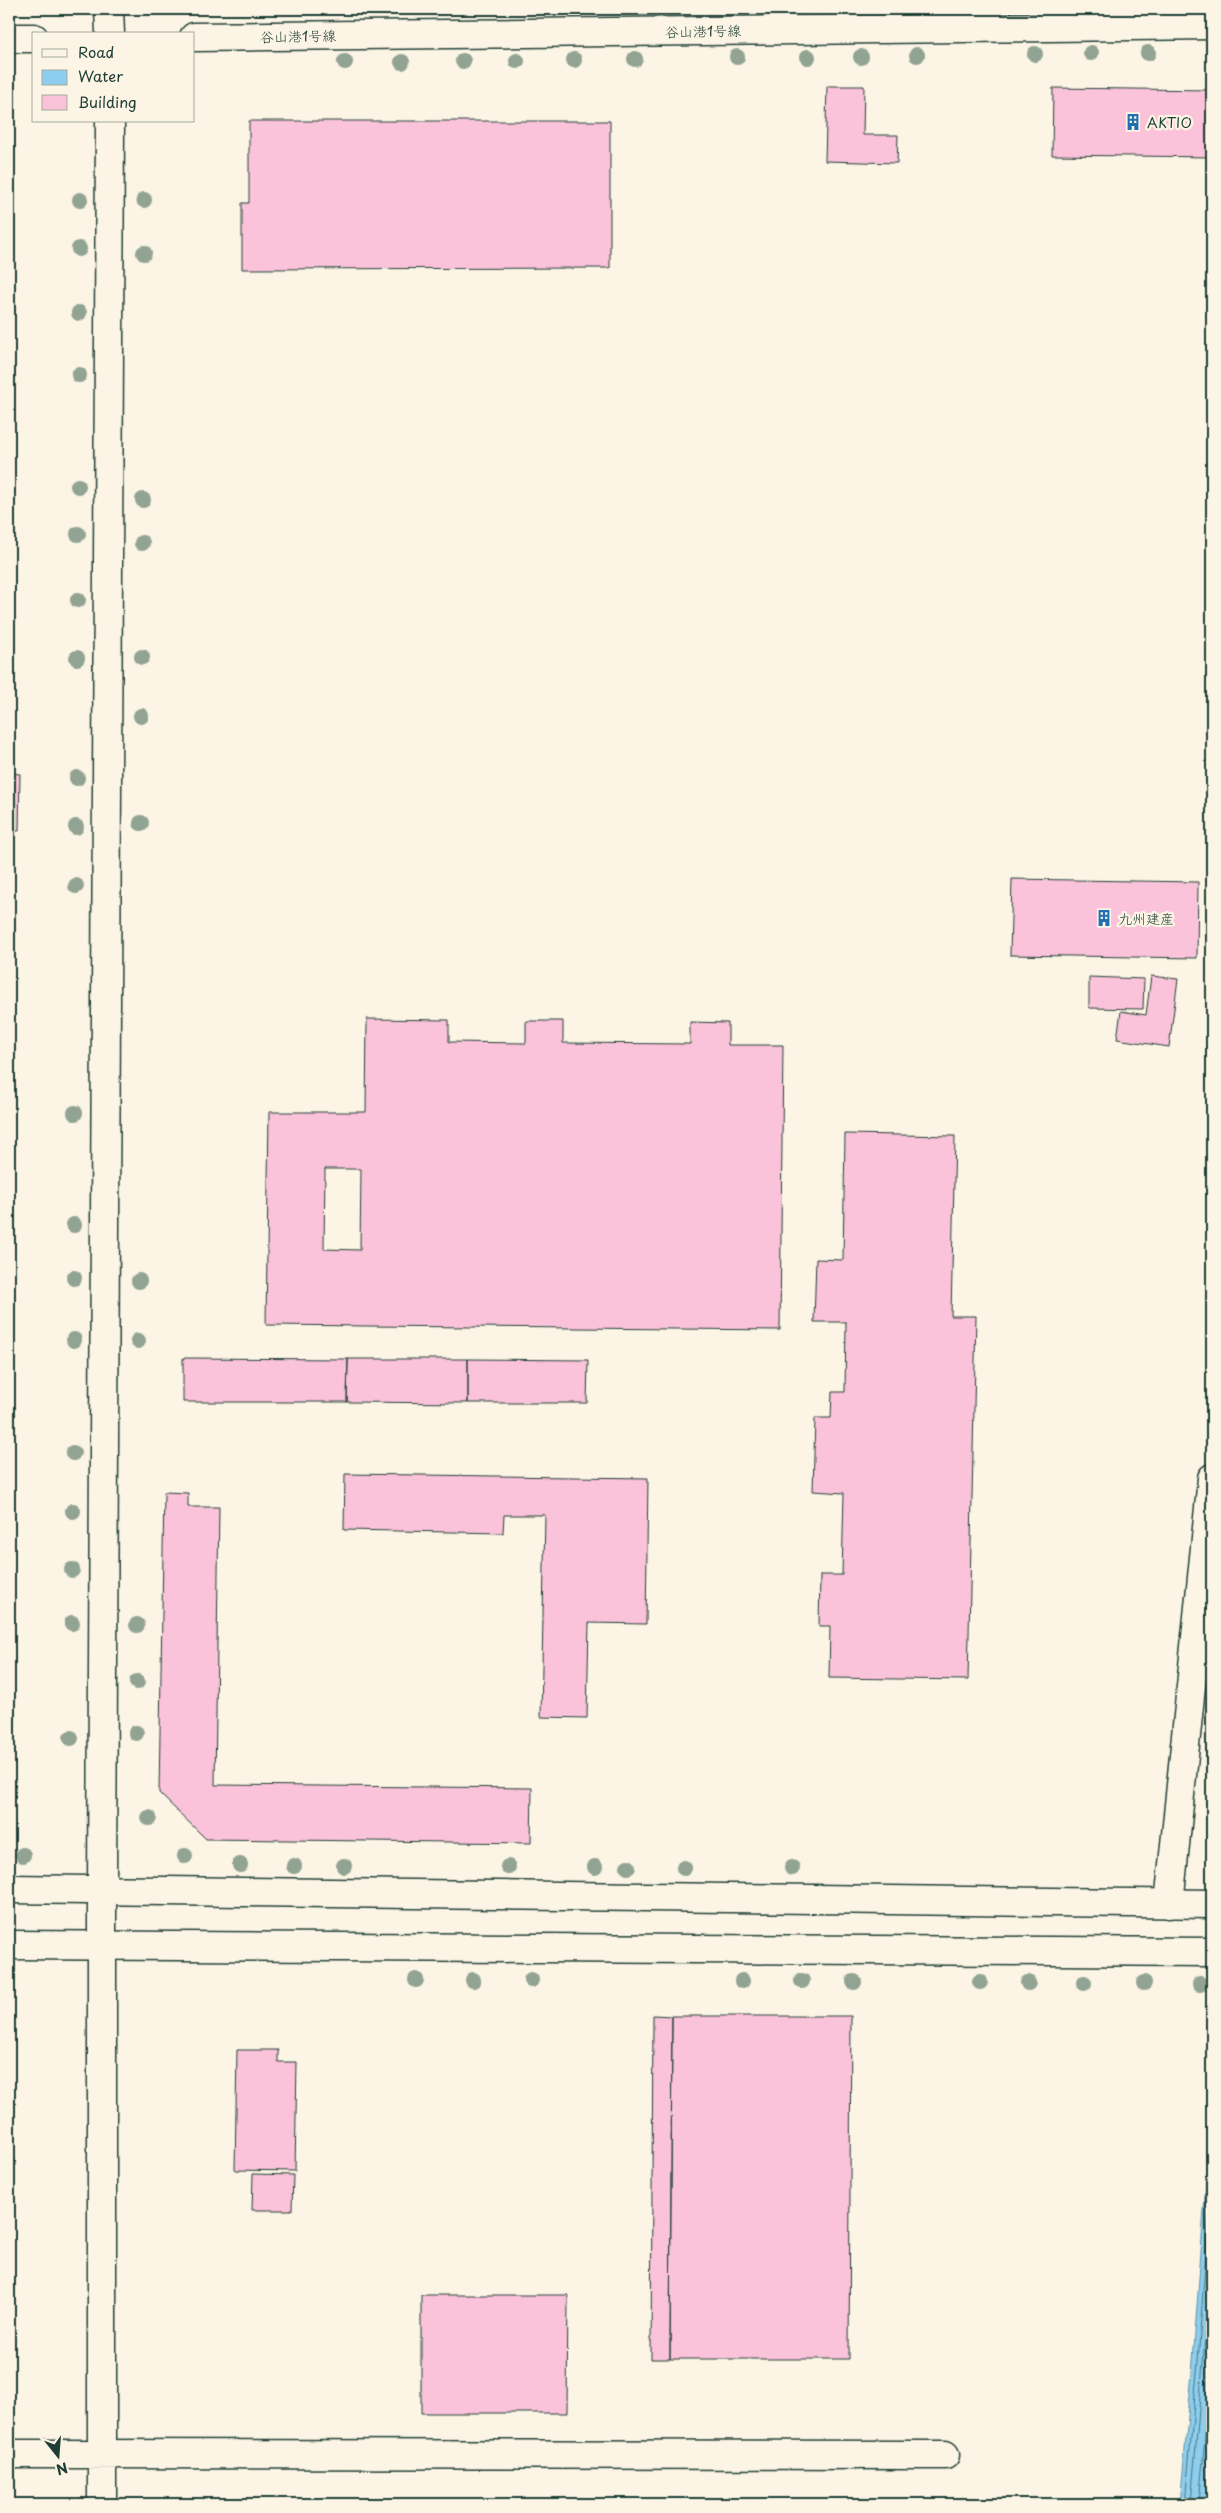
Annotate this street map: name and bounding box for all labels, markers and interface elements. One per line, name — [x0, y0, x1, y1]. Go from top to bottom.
street label: 谷山港1号線 — [665, 20, 741, 42]
street label: 谷山港1号線 — [260, 25, 336, 47]
legend — [32, 32, 195, 122]
text: Road — [78, 40, 114, 63]
text: Water — [78, 64, 123, 87]
text: Building — [78, 90, 137, 113]
building icon: AKTIO — [1123, 112, 1143, 132]
place label: AKTIO — [1147, 112, 1192, 133]
building icon: 九州建産 — [1094, 908, 1114, 928]
place label: 九州建産 — [1118, 908, 1174, 929]
north arrow — [32, 2430, 82, 2480]
text: N — [54, 2457, 70, 2481]

